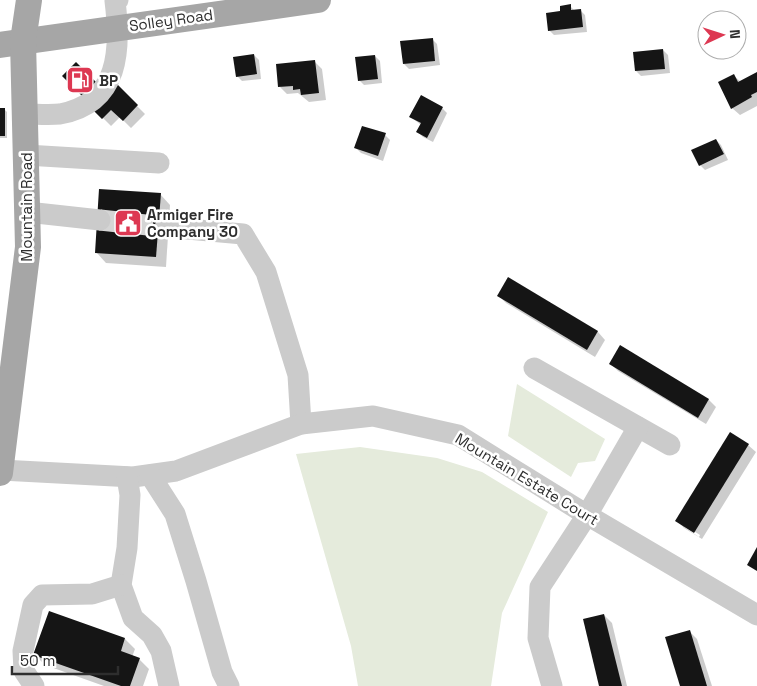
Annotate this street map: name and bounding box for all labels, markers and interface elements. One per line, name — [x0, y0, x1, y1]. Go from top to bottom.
street label: Solley Road — [128, 5, 214, 35]
north arrow — [697, 10, 747, 60]
text: N — [726, 29, 744, 39]
fuel station icon: BP — [65, 65, 95, 95]
place label: BP — [99, 71, 118, 90]
street label: Mountain Road — [17, 152, 36, 262]
place label: Armiger Fire Company 30 — [147, 205, 238, 241]
public building icon: Armiger Fire Company 30 — [113, 208, 143, 238]
street label: Mountain Estate Court — [452, 429, 602, 529]
scale bar — [12, 644, 119, 676]
text: 50 m — [20, 651, 55, 670]

